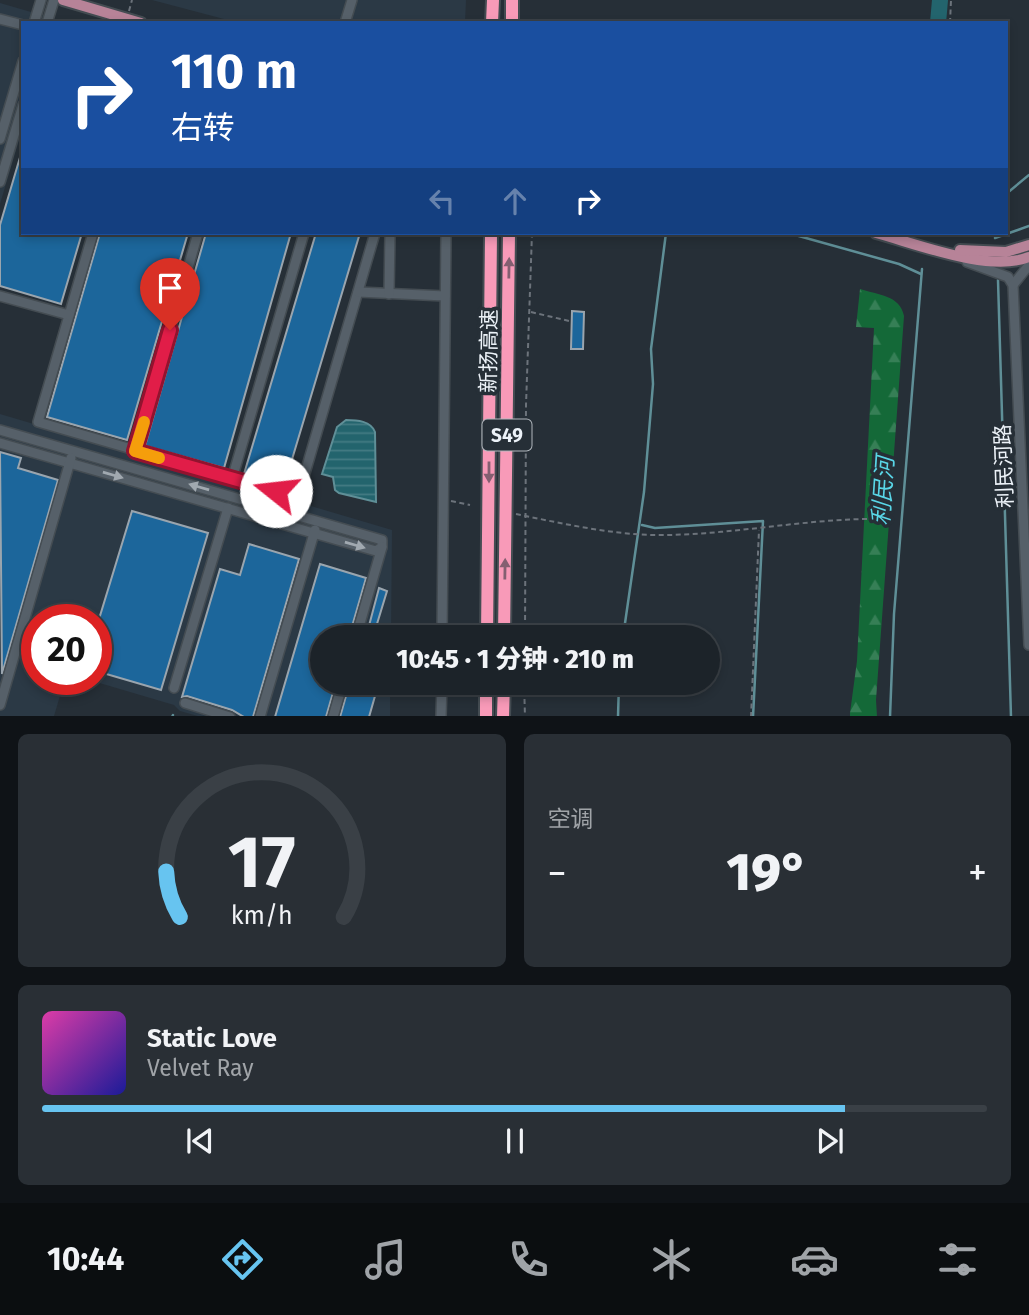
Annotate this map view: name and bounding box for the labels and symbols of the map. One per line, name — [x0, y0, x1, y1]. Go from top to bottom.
one-way arrow — [503, 257, 515, 279]
pin — [140, 258, 200, 330]
street label: 新扬高速 — [475, 309, 503, 393]
road number: S49 — [482, 420, 532, 450]
street label: 利民河路 — [990, 424, 1018, 508]
water label: 利民河 — [867, 452, 900, 526]
position arrow — [239, 454, 313, 528]
one-way arrow — [483, 462, 495, 484]
one-way arrow — [102, 471, 123, 481]
one-way arrow — [188, 482, 209, 492]
one-way arrow — [344, 540, 366, 551]
one-way arrow — [499, 558, 511, 580]
speed limit sign: 20 — [21, 604, 112, 695]

